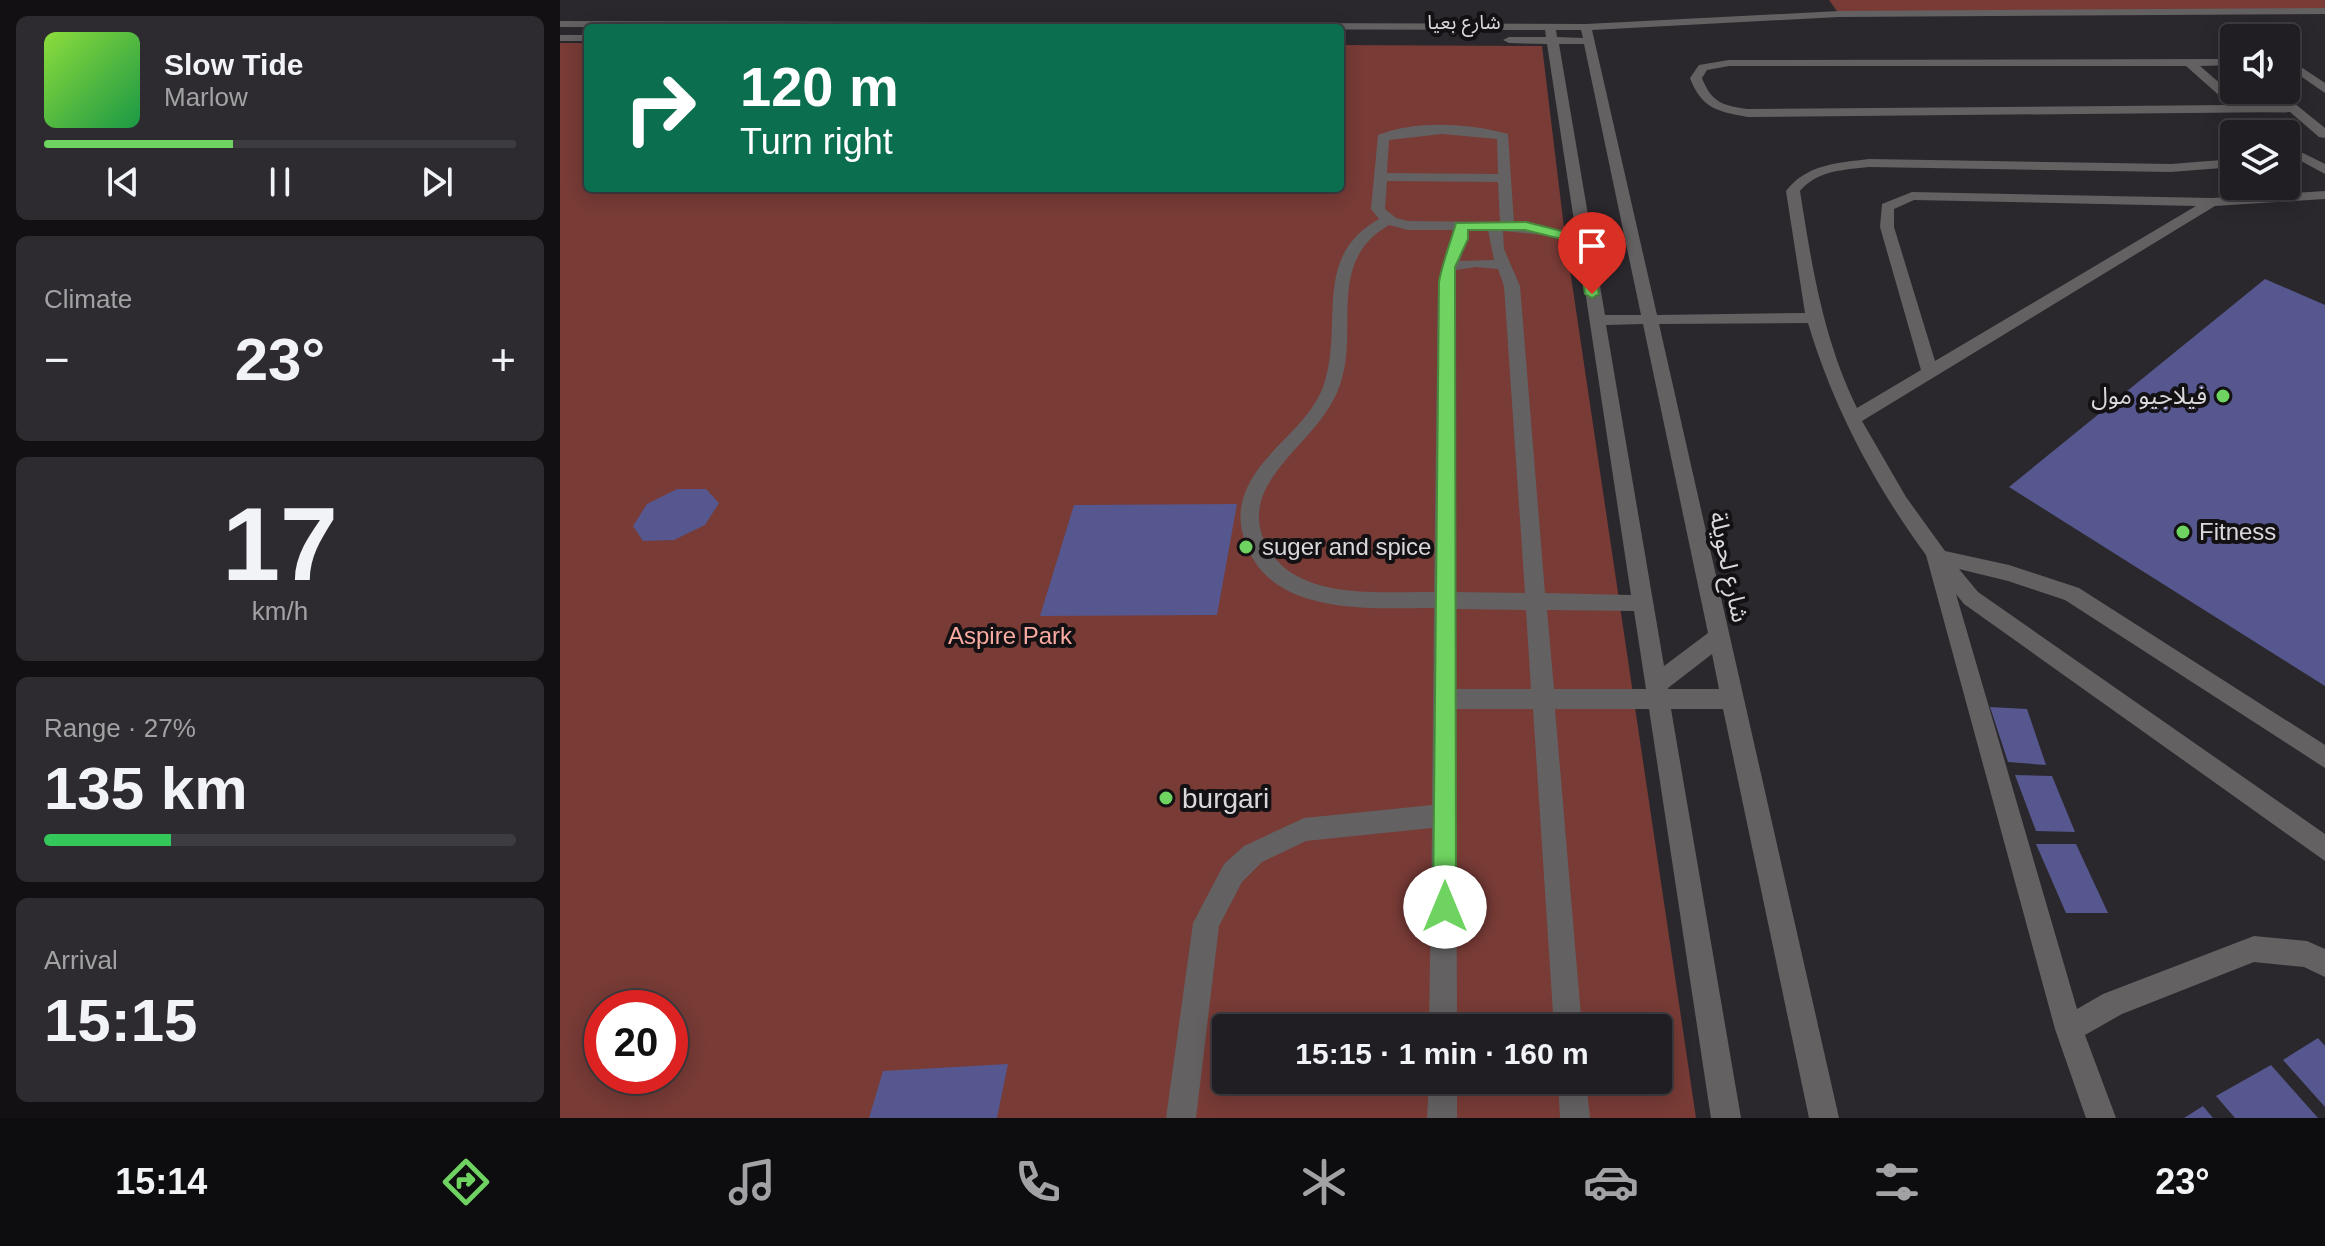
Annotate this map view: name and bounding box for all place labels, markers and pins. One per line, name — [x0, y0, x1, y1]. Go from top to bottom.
pin — [1558, 212, 1626, 294]
place label: فيلاجيو مول — [2091, 382, 2207, 410]
marker: فيلاجيو مول — [2214, 387, 2232, 405]
place label: Fitness — [2199, 518, 2276, 545]
marker: Fitness — [2174, 523, 2192, 541]
place label: suger and spice — [1262, 533, 1431, 560]
marker: suger and spice — [1237, 538, 1255, 556]
place label: burgari — [1182, 783, 1269, 814]
marker: burgari — [1157, 789, 1175, 807]

